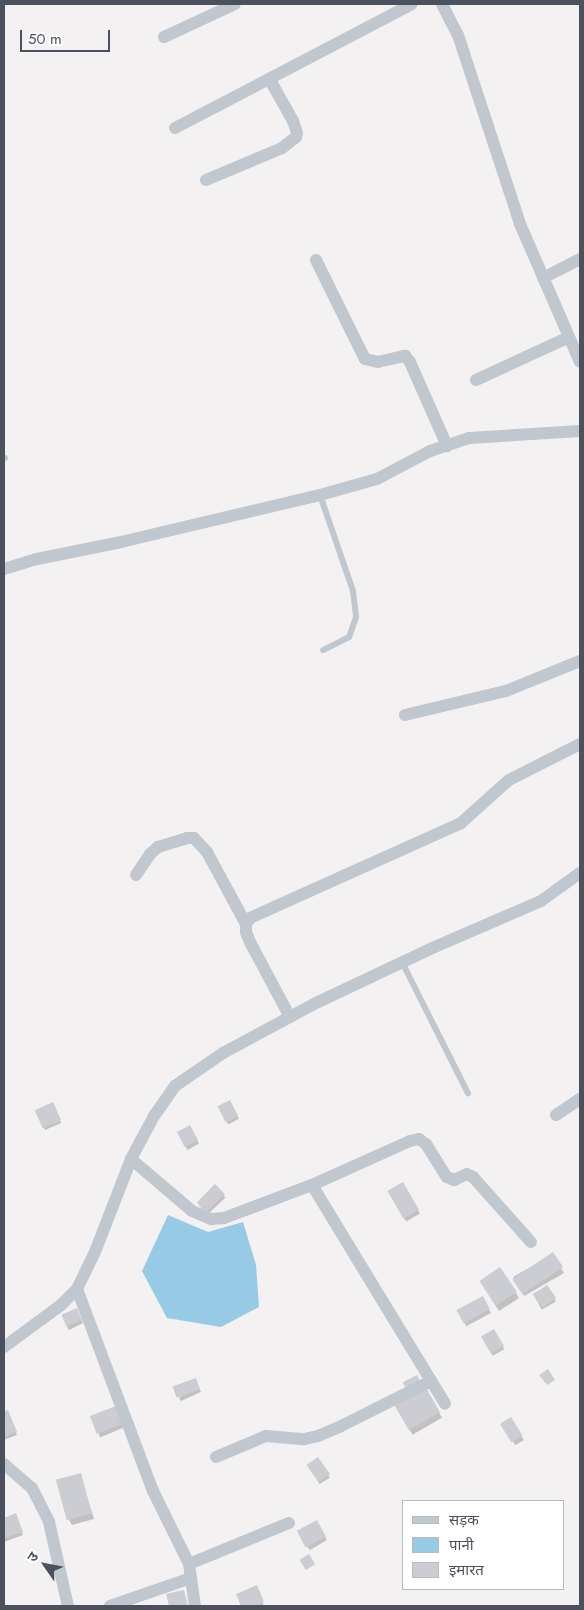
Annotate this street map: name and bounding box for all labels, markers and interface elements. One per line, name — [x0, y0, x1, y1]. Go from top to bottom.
scale bar — [22, 20, 112, 52]
text: 50 m — [28, 28, 62, 50]
legend — [402, 1500, 564, 1590]
text: सड़क — [449, 1509, 479, 1531]
text: पानी — [449, 1534, 474, 1556]
north arrow — [20, 1540, 70, 1590]
text: उ — [22, 1548, 43, 1566]
text: इमारत — [449, 1559, 484, 1581]

